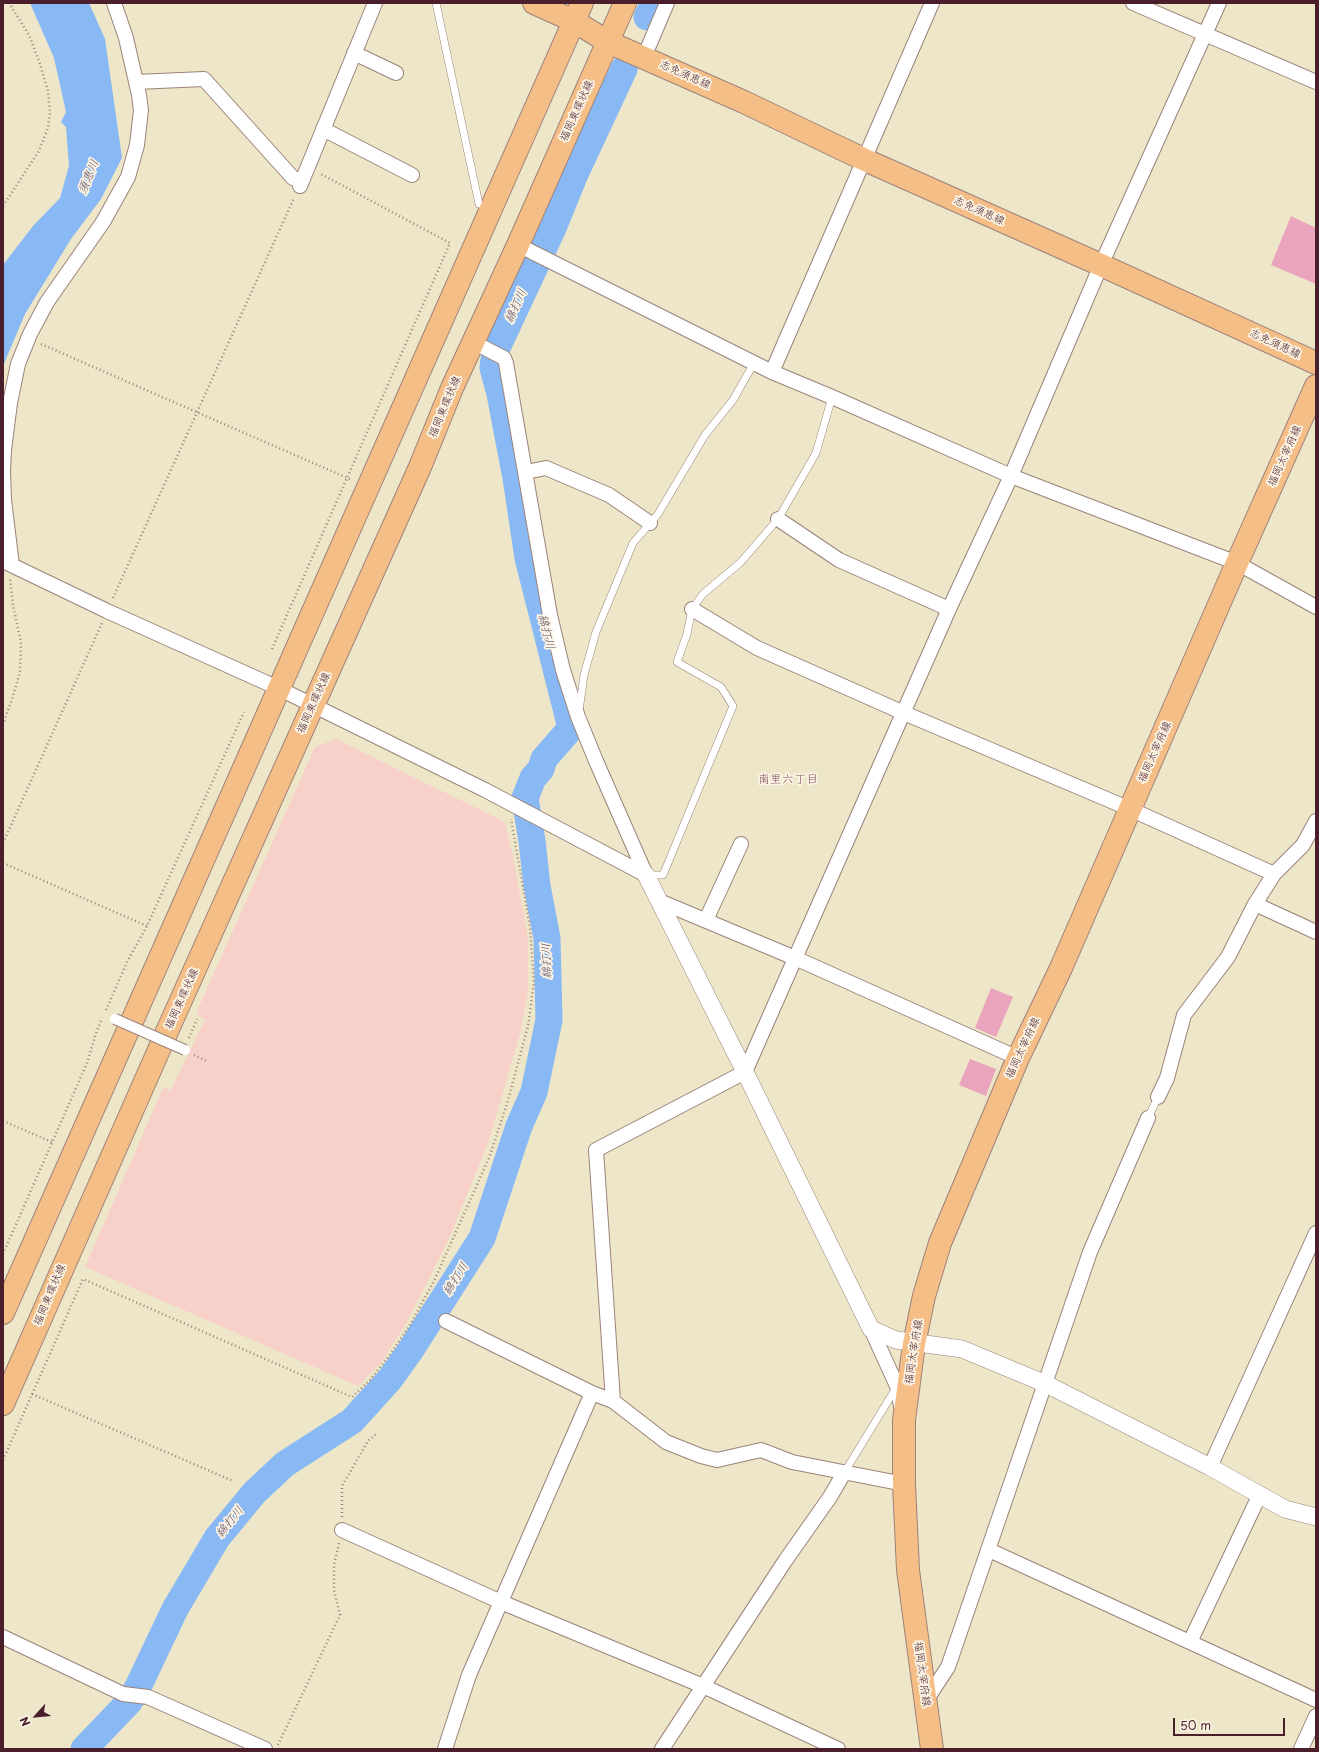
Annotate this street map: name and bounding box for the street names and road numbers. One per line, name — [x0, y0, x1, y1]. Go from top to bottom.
street label: 志免須恵線 — [657, 58, 713, 92]
street label: 福岡東環状線 — [558, 78, 596, 144]
street label: 志免須恵線 — [951, 194, 1007, 228]
street label: 志免須恵線 — [1247, 326, 1303, 362]
street label: 福岡東環状線 — [426, 374, 464, 440]
street label: 福岡太宰府線 — [1266, 423, 1304, 489]
street label: 福岡東環状線 — [295, 670, 333, 736]
street label: 福岡太宰府線 — [1136, 719, 1174, 785]
street label: 福岡東環状線 — [163, 966, 201, 1032]
street label: 福岡太宰府線 — [1003, 1015, 1043, 1081]
street label: 福岡東環状線 — [31, 1262, 69, 1328]
street label: 福岡太宰府線 — [902, 1318, 926, 1386]
street label: 福岡太宰府線 — [911, 1640, 933, 1708]

